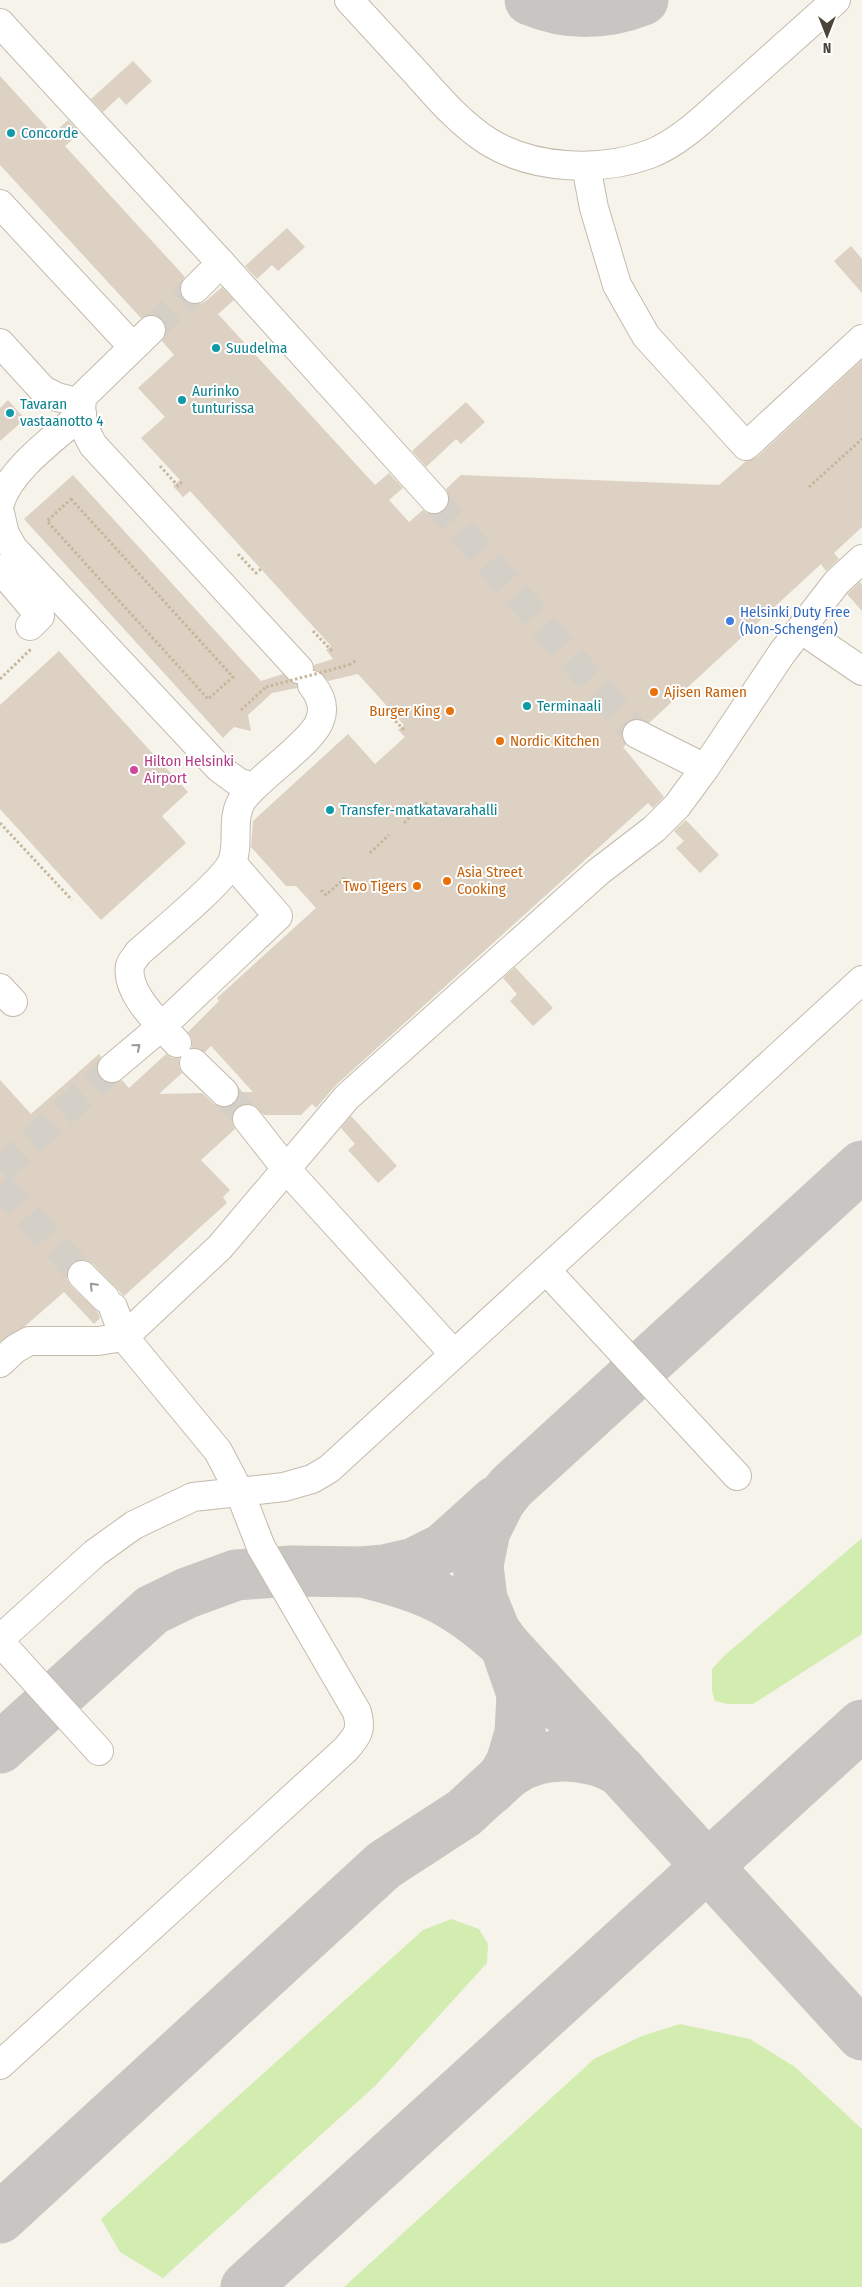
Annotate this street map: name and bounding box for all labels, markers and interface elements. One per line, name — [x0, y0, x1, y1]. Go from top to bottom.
north arrow — [802, 10, 852, 60]
text: N — [823, 39, 831, 56]
place label: Concorde — [21, 124, 78, 142]
marker: Concorde — [5, 127, 17, 139]
place label: Suudelma — [226, 339, 287, 357]
marker: Suudelma — [210, 342, 222, 354]
place label: Aurinko tunturissa — [192, 382, 254, 417]
marker: Aurinko tunturissa — [176, 394, 188, 406]
place label: Tavaran vastaanotto 4 — [20, 395, 104, 430]
marker: Tavaran vastaanotto 4 — [4, 407, 16, 419]
place label: Helsinki Duty Free (Non-Schengen) — [740, 603, 850, 638]
marker: Helsinki Duty Free (Non-Schengen) — [724, 615, 736, 627]
place label: Ajisen Ramen — [664, 683, 747, 701]
marker: Ajisen Ramen — [648, 686, 660, 698]
place label: Terminaali — [537, 697, 601, 715]
marker: Terminaali — [521, 700, 533, 712]
place label: Burger King — [369, 702, 440, 720]
marker: Burger King — [444, 705, 456, 717]
place label: Nordic Kitchen — [510, 732, 600, 750]
marker: Nordic Kitchen — [494, 735, 506, 747]
place label: Hilton Helsinki Airport — [144, 752, 234, 787]
marker: Hilton Helsinki Airport — [128, 764, 140, 776]
place label: Transfer-matkatavarahalli — [340, 801, 498, 819]
marker: Transfer-matkatavarahalli — [324, 804, 336, 816]
place label: Asia Street Cooking — [457, 863, 523, 898]
marker: Asia Street Cooking — [441, 875, 453, 887]
place label: Two Tigers — [343, 877, 407, 895]
marker: Two Tigers — [411, 880, 423, 892]
one-way arrow — [131, 1044, 140, 1053]
one-way arrow — [90, 1283, 99, 1292]

